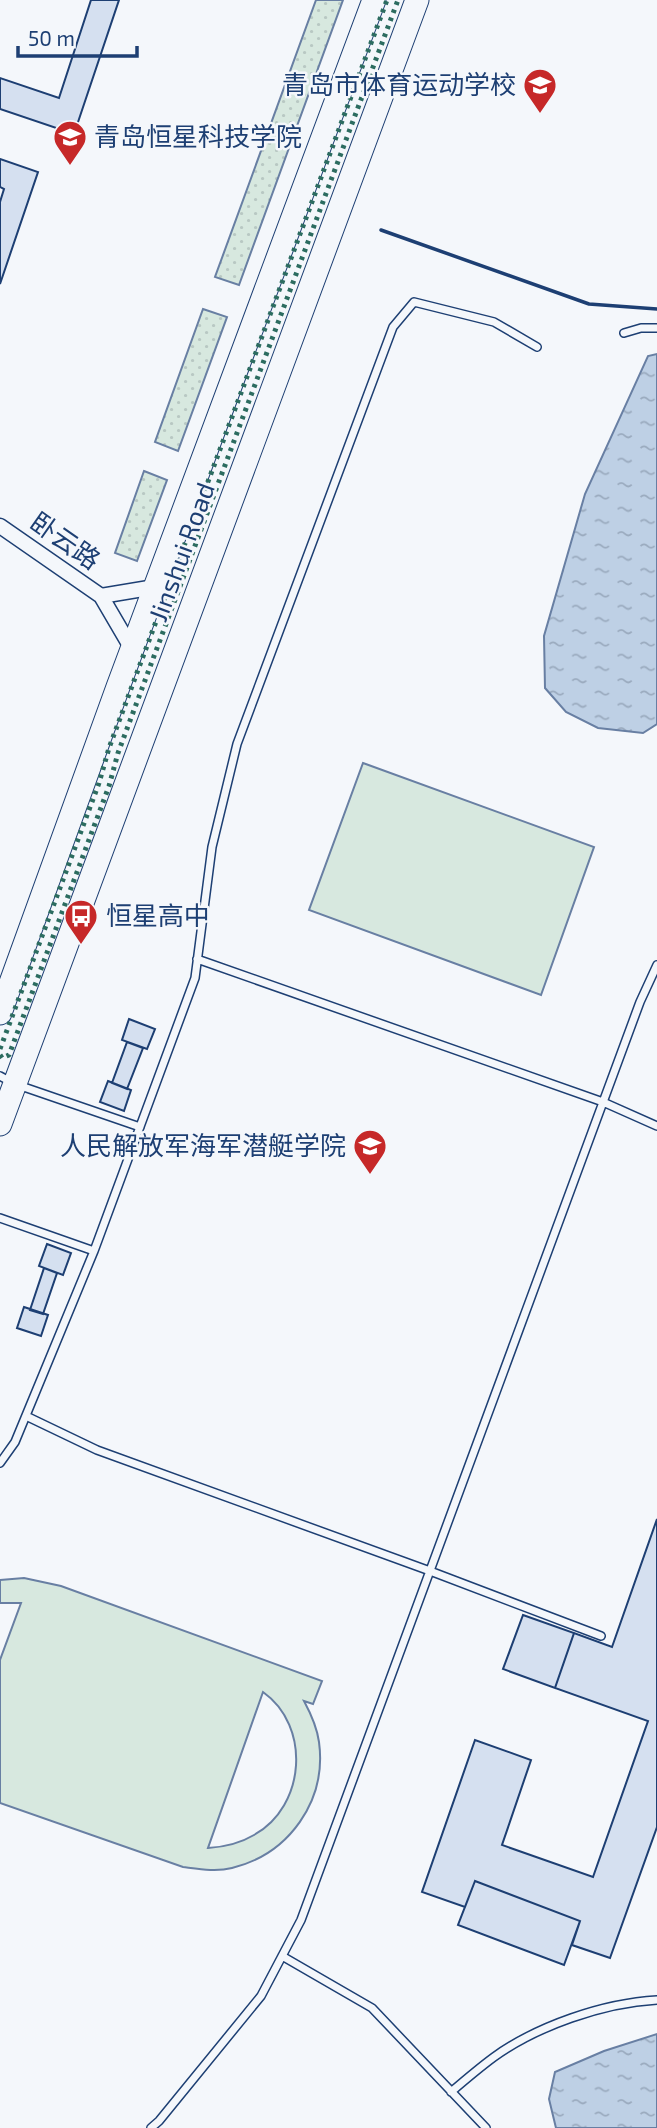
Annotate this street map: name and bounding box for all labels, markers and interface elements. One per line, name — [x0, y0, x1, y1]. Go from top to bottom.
scale bar — [18, 14, 136, 58]
text: 50 m — [28, 25, 75, 50]
school or university icon: 青岛市体育运动学校 — [521, 66, 559, 115]
place label: 青岛市体育运动学校 — [282, 68, 516, 99]
school or university icon: 青岛恒星科技学院 — [51, 118, 89, 167]
place label: 青岛恒星科技学院 — [94, 120, 302, 151]
street label: Jinshui Road — [141, 478, 220, 625]
street label: 卧云路 — [25, 505, 107, 575]
bus stop icon: 恒星高中 — [62, 897, 100, 946]
place label: 恒星高中 — [106, 899, 210, 930]
school or university icon: 人民解放军海军潜艇学院 — [351, 1127, 389, 1176]
place label: 人民解放军海军潜艇学院 — [60, 1129, 346, 1160]

